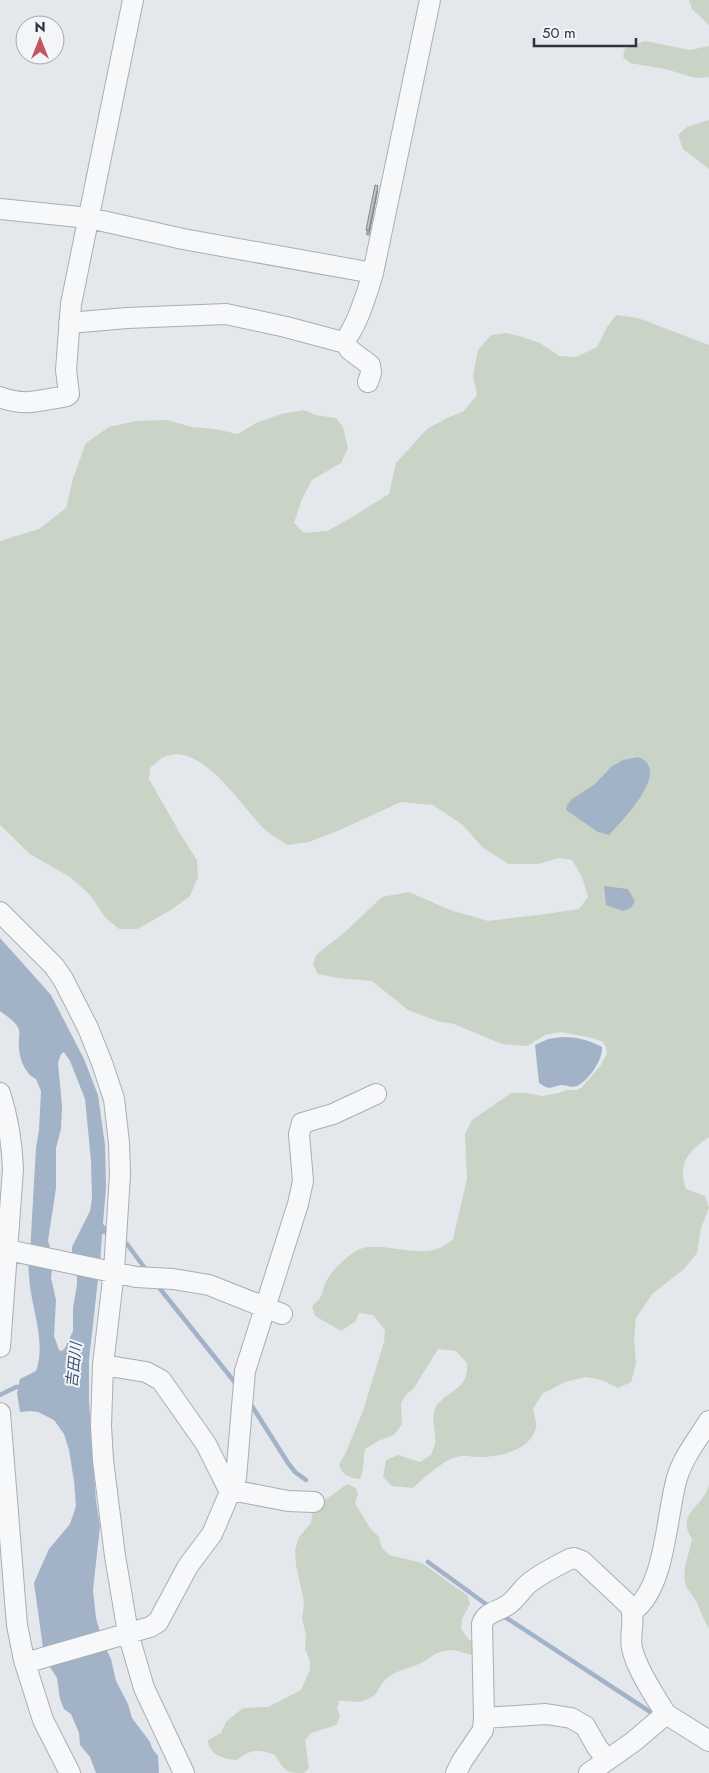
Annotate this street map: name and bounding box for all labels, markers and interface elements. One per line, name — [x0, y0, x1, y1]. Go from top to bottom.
north arrow — [15, 15, 65, 65]
scale bar — [534, 15, 636, 47]
text: N — [34, 17, 46, 37]
text: 50 m — [542, 22, 576, 44]
water label: 吉田川 — [61, 1339, 87, 1389]

